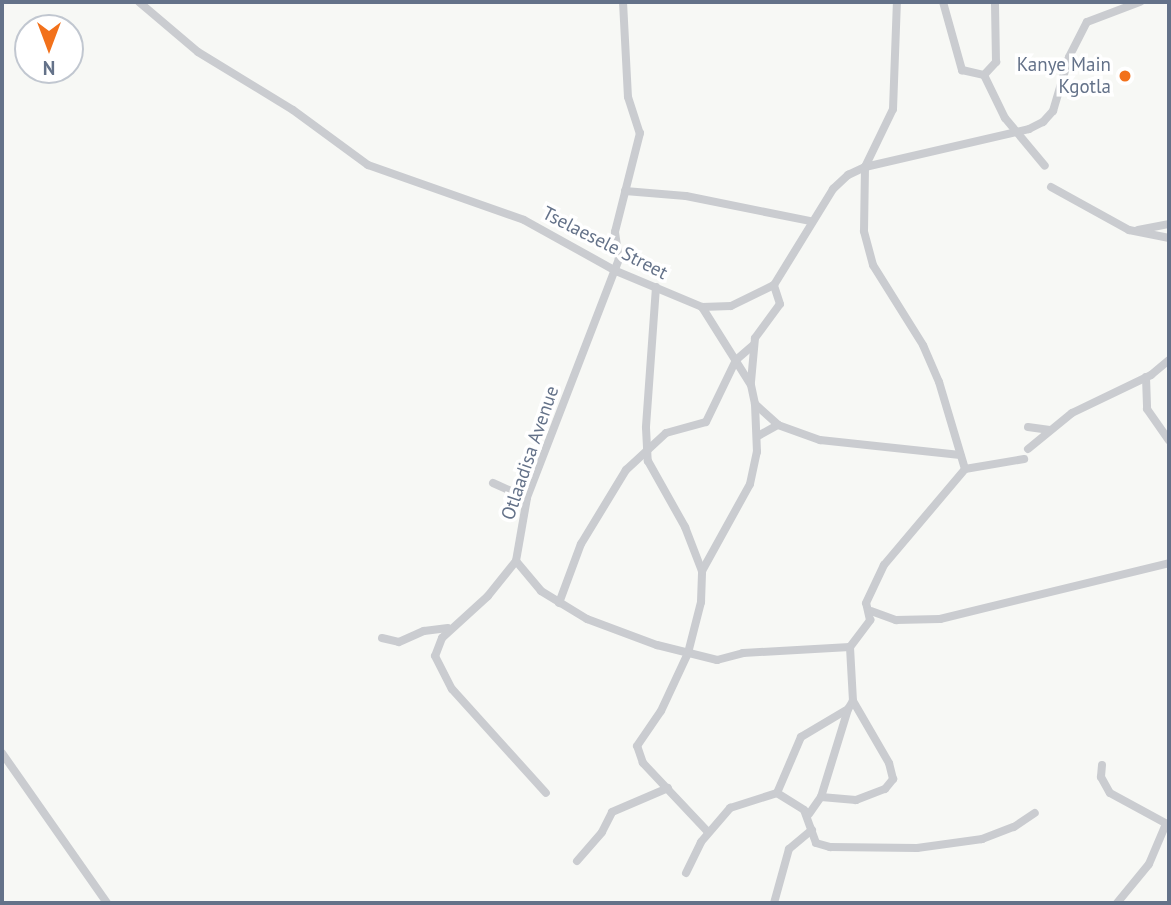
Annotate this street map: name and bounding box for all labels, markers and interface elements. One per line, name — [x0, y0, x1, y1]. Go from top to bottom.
north arrow — [14, 14, 84, 84]
place label: Kanye Main Kgotla — [1017, 54, 1111, 98]
text: N — [43, 56, 55, 80]
marker: Kanye Main Kgotla — [1117, 68, 1133, 84]
street label: Tselaesele Street — [539, 202, 671, 284]
street label: Otlaadisa Avenue — [496, 383, 564, 523]

